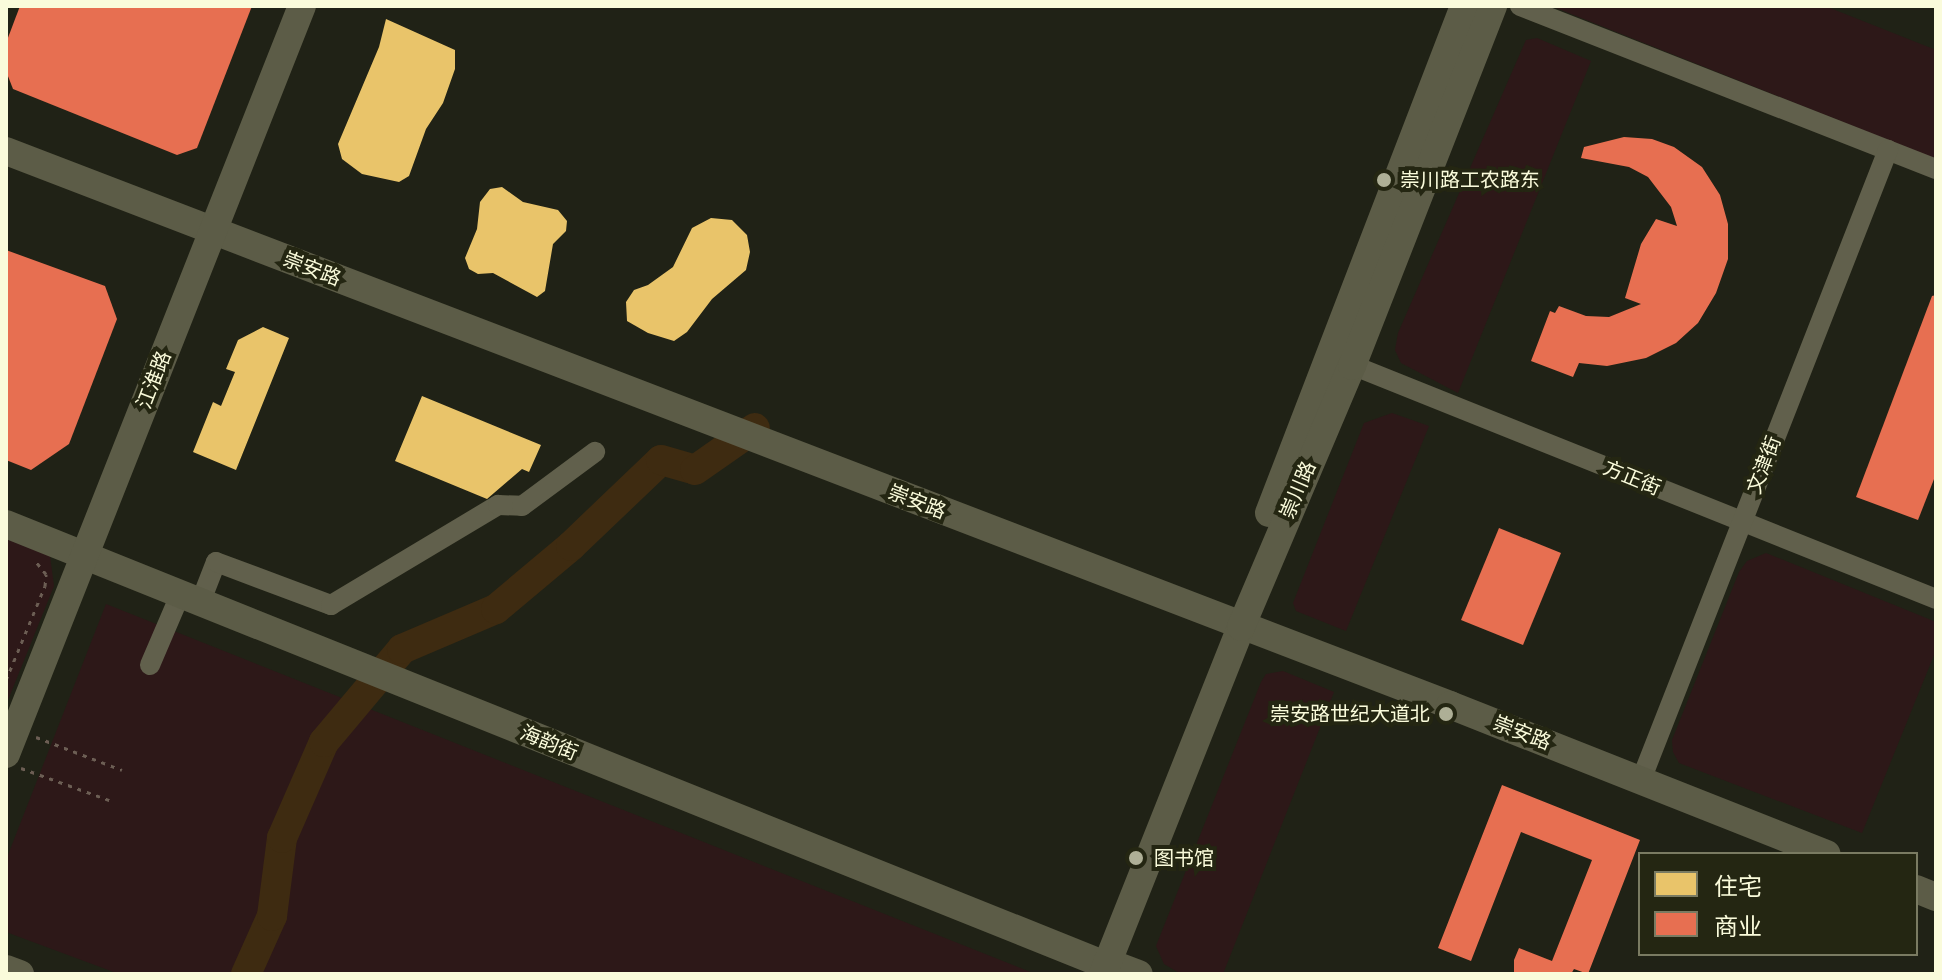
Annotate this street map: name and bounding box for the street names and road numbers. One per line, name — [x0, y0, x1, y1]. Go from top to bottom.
street label: 崇安路 — [280, 247, 344, 291]
street label: 江淮路 — [132, 348, 176, 412]
street label: 文津街 — [1742, 433, 1786, 497]
street label: 方正街 — [1600, 456, 1664, 500]
street label: 崇川路 — [1275, 458, 1321, 522]
street label: 崇安路 — [885, 480, 949, 524]
street label: 崇安路 — [1490, 711, 1554, 755]
street label: 海韵街 — [517, 721, 581, 765]

